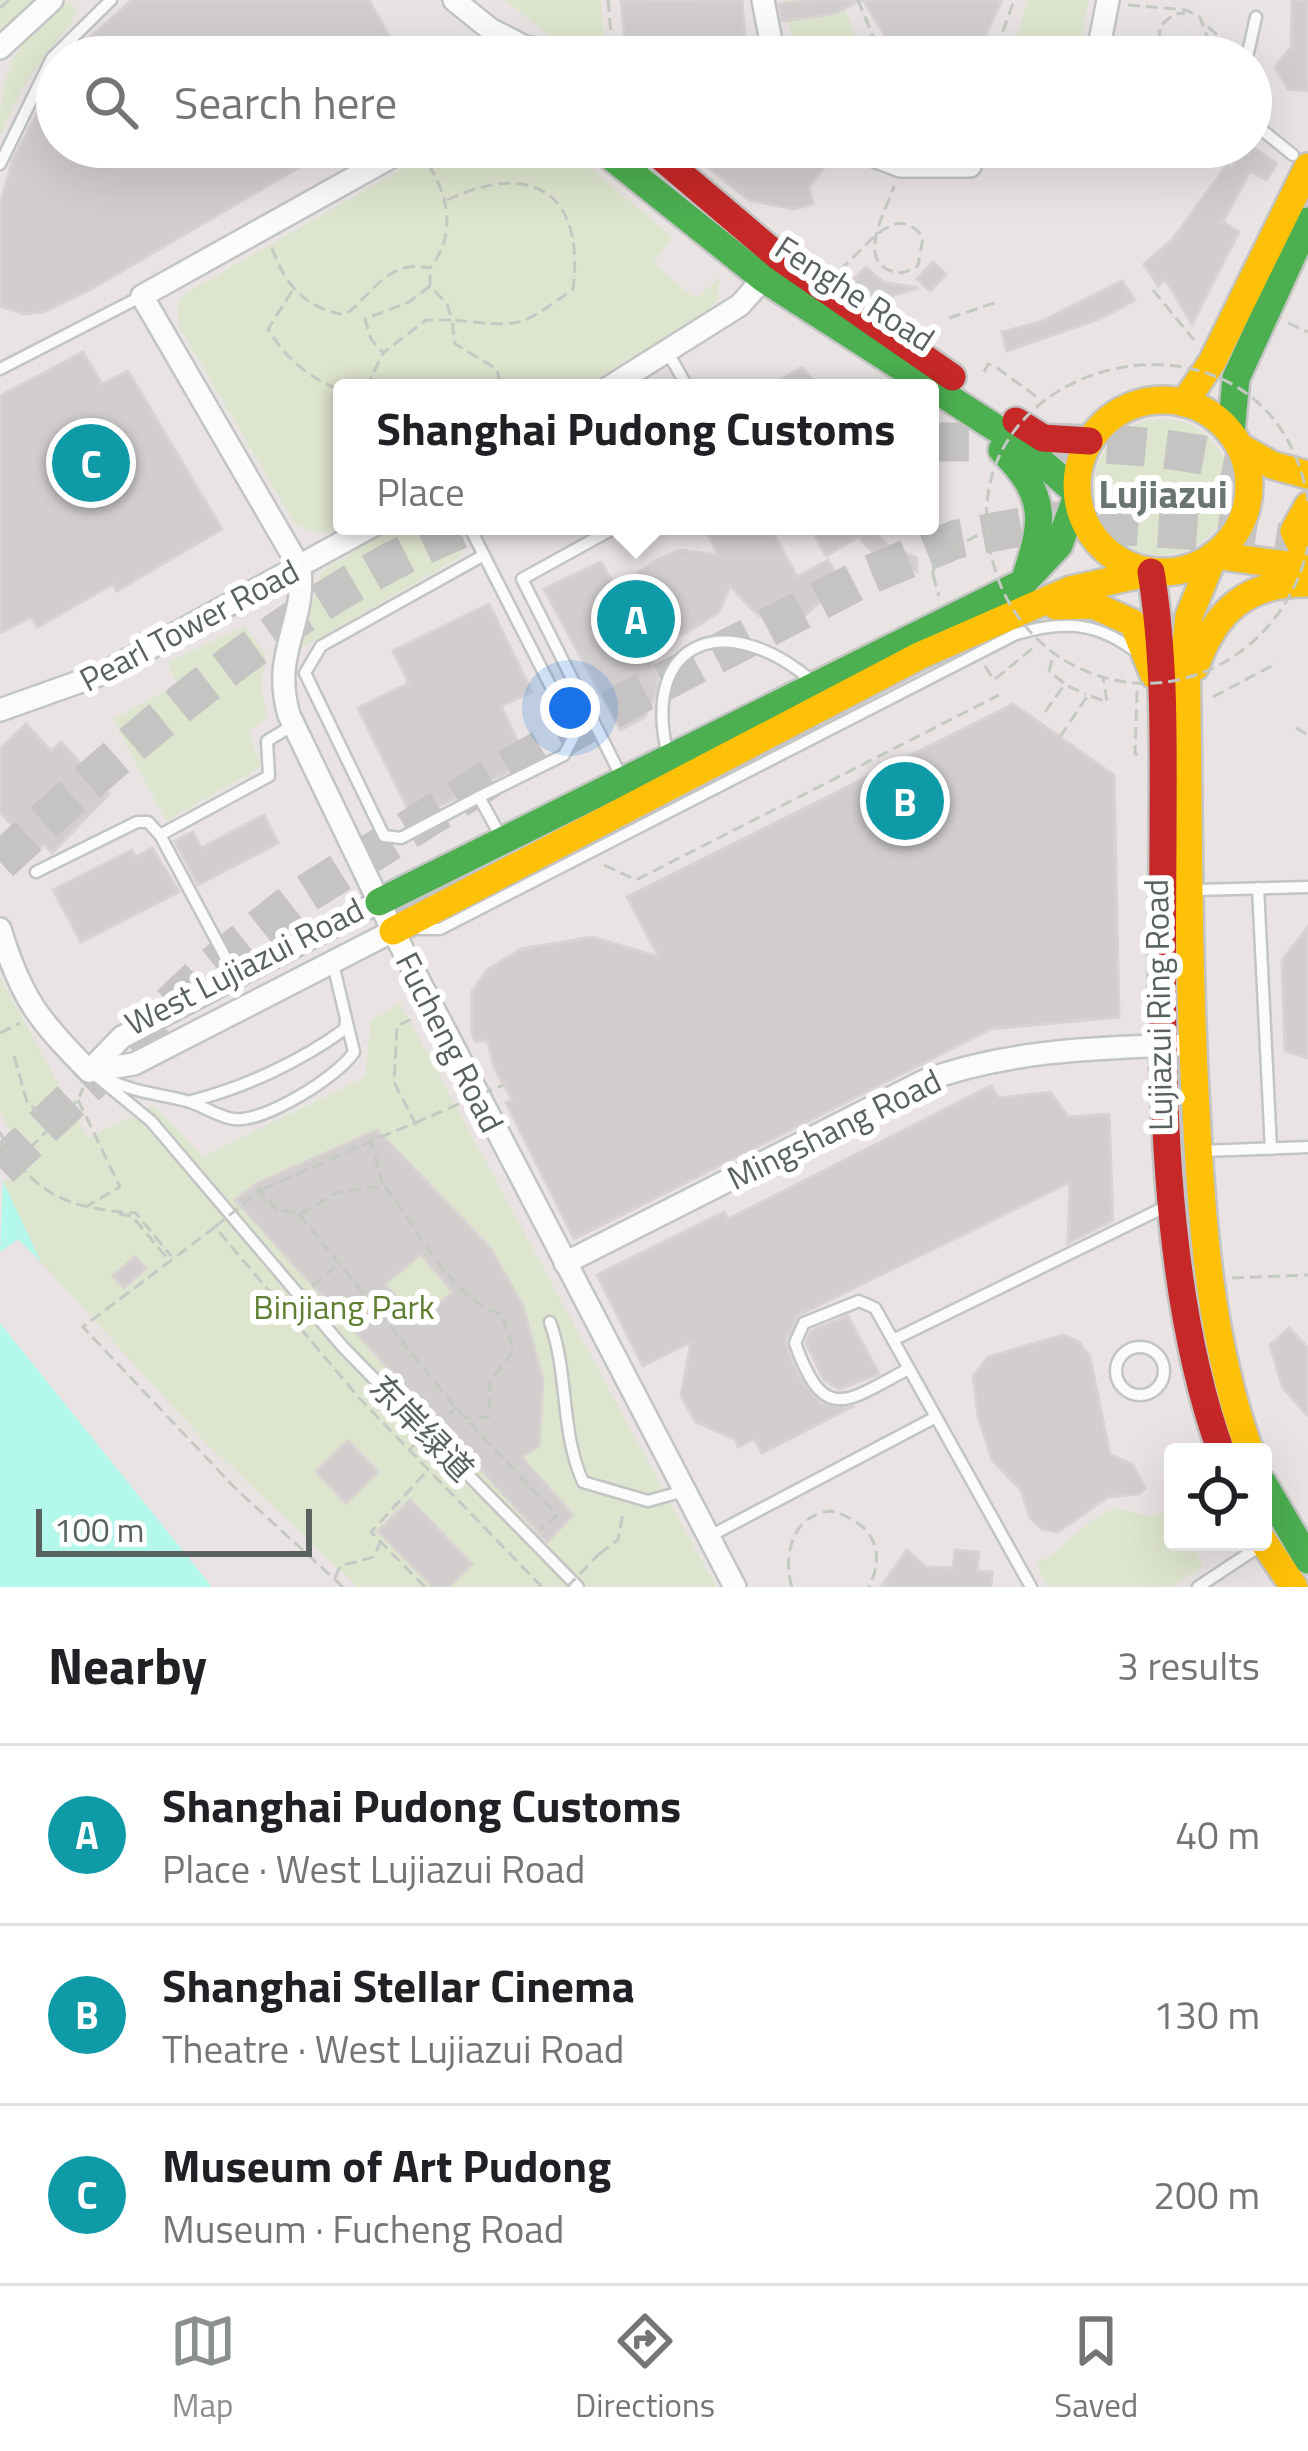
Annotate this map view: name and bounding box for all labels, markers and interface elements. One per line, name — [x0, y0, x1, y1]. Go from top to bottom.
search box — [36, 36, 1272, 168]
text: Search here — [174, 68, 397, 136]
icon: search — [78, 69, 144, 135]
street label: Fenghe Road — [765, 223, 945, 363]
popup — [333, 379, 939, 535]
text: Shanghai Pudong Customs — [376, 394, 896, 462]
pin: C — [52, 418, 130, 508]
text: Place — [376, 462, 465, 521]
district label: Lujiazui — [1098, 464, 1228, 523]
street label: Pearl Tower Road — [70, 546, 308, 704]
pin: A — [597, 574, 675, 664]
your location — [540, 678, 600, 738]
pin: B — [866, 756, 944, 846]
street label: Lujiazui Ring Road — [1131, 879, 1185, 1131]
street label: West Lujiazui Road — [116, 884, 372, 1048]
street label: Fucheng Road — [383, 943, 517, 1141]
street label: Mingshang Road — [718, 1056, 950, 1202]
park label: Binjiang Park — [253, 1282, 435, 1332]
street label: 东岸绿道 — [358, 1363, 486, 1493]
map controls — [1164, 1443, 1272, 1551]
button: locate — [1164, 1443, 1272, 1551]
scale bar — [36, 1503, 312, 1556]
text: 100 m — [54, 1505, 144, 1555]
text: Nearby — [48, 1626, 207, 1704]
text: 3 results — [1117, 1636, 1260, 1695]
text: Shanghai Pudong Customs — [162, 1771, 681, 1839]
text: A — [75, 1805, 99, 1864]
text: 40 m — [1175, 1805, 1260, 1864]
text: Place · West Lujiazui Road — [162, 1839, 585, 1898]
text: Shanghai Stellar Cinema — [162, 1951, 635, 2019]
text: B — [75, 1985, 99, 2044]
text: 130 m — [1153, 1985, 1260, 2044]
text: Theatre · West Lujiazui Road — [162, 2019, 625, 2078]
text: Museum of Art Pudong — [162, 2131, 611, 2199]
text: C — [76, 2165, 98, 2224]
text: 200 m — [1153, 2165, 1260, 2224]
text: Museum · Fucheng Road — [162, 2199, 564, 2258]
tab: Map — [170, 2308, 236, 2430]
tab: Directions — [575, 2308, 715, 2430]
tab: Saved — [1054, 2308, 1138, 2430]

